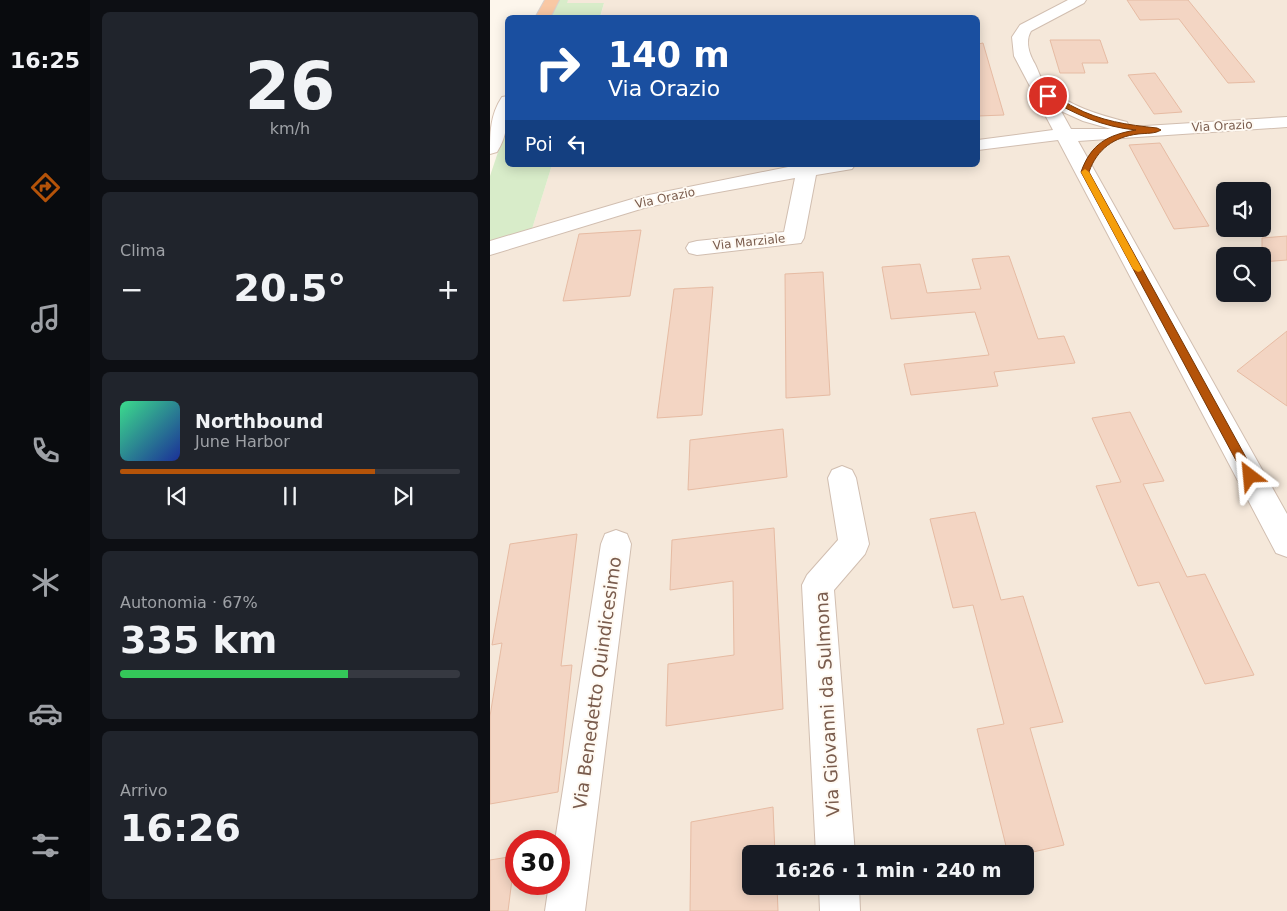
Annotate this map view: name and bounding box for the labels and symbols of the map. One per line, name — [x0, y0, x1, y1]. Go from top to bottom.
pin — [1027, 75, 1069, 117]
street label: Via Orazio — [1191, 117, 1253, 135]
street label: Via Orazio — [634, 185, 696, 211]
street label: Via Marziale — [712, 231, 786, 253]
position arrow — [1223, 449, 1275, 501]
street label: Via Benedetto Quindicesimo — [569, 555, 625, 811]
street label: Via Giovanni da Sulmona — [811, 591, 843, 817]
speed limit sign: 30 — [505, 830, 570, 895]

